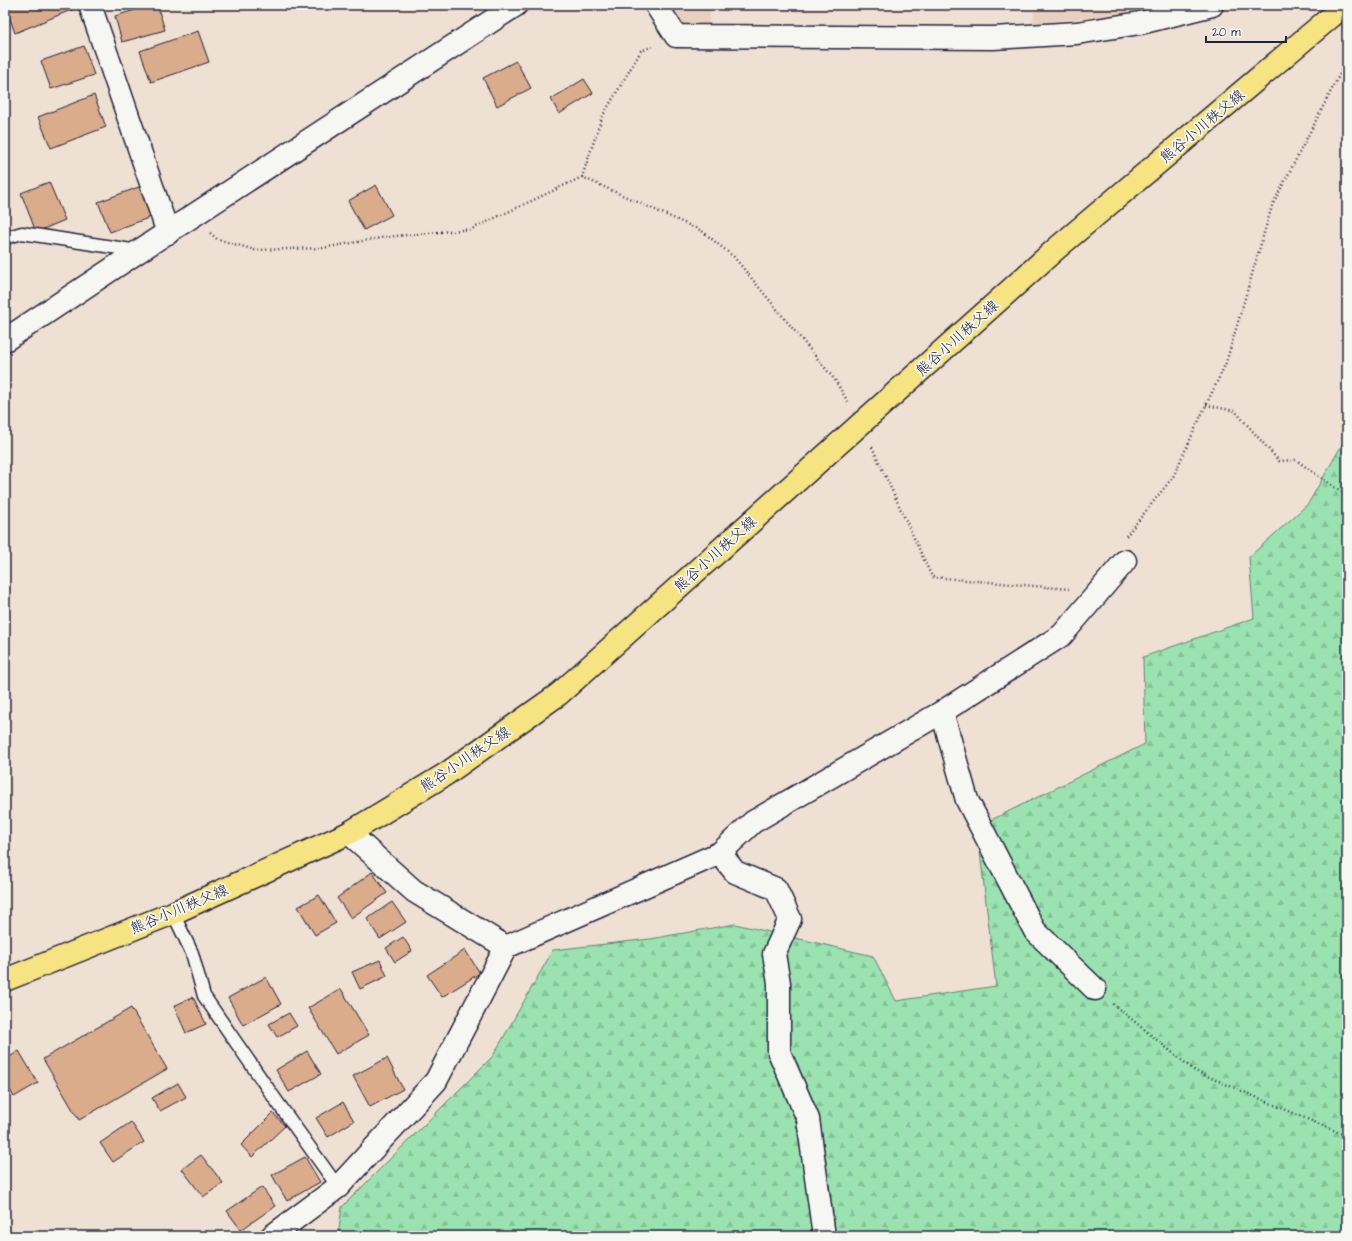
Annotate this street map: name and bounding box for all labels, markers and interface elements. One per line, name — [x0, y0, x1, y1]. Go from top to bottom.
scale bar — [1206, 18, 1286, 44]
text: 20 m — [1212, 24, 1241, 41]
street label: 熊谷小川秩父線 — [1155, 85, 1249, 168]
street label: 熊谷小川秩父線 — [911, 295, 1003, 381]
street label: 熊谷小川秩父線 — [669, 511, 761, 597]
street label: 熊谷小川秩父線 — [416, 721, 515, 797]
street label: 熊谷小川秩父線 — [127, 879, 232, 940]

